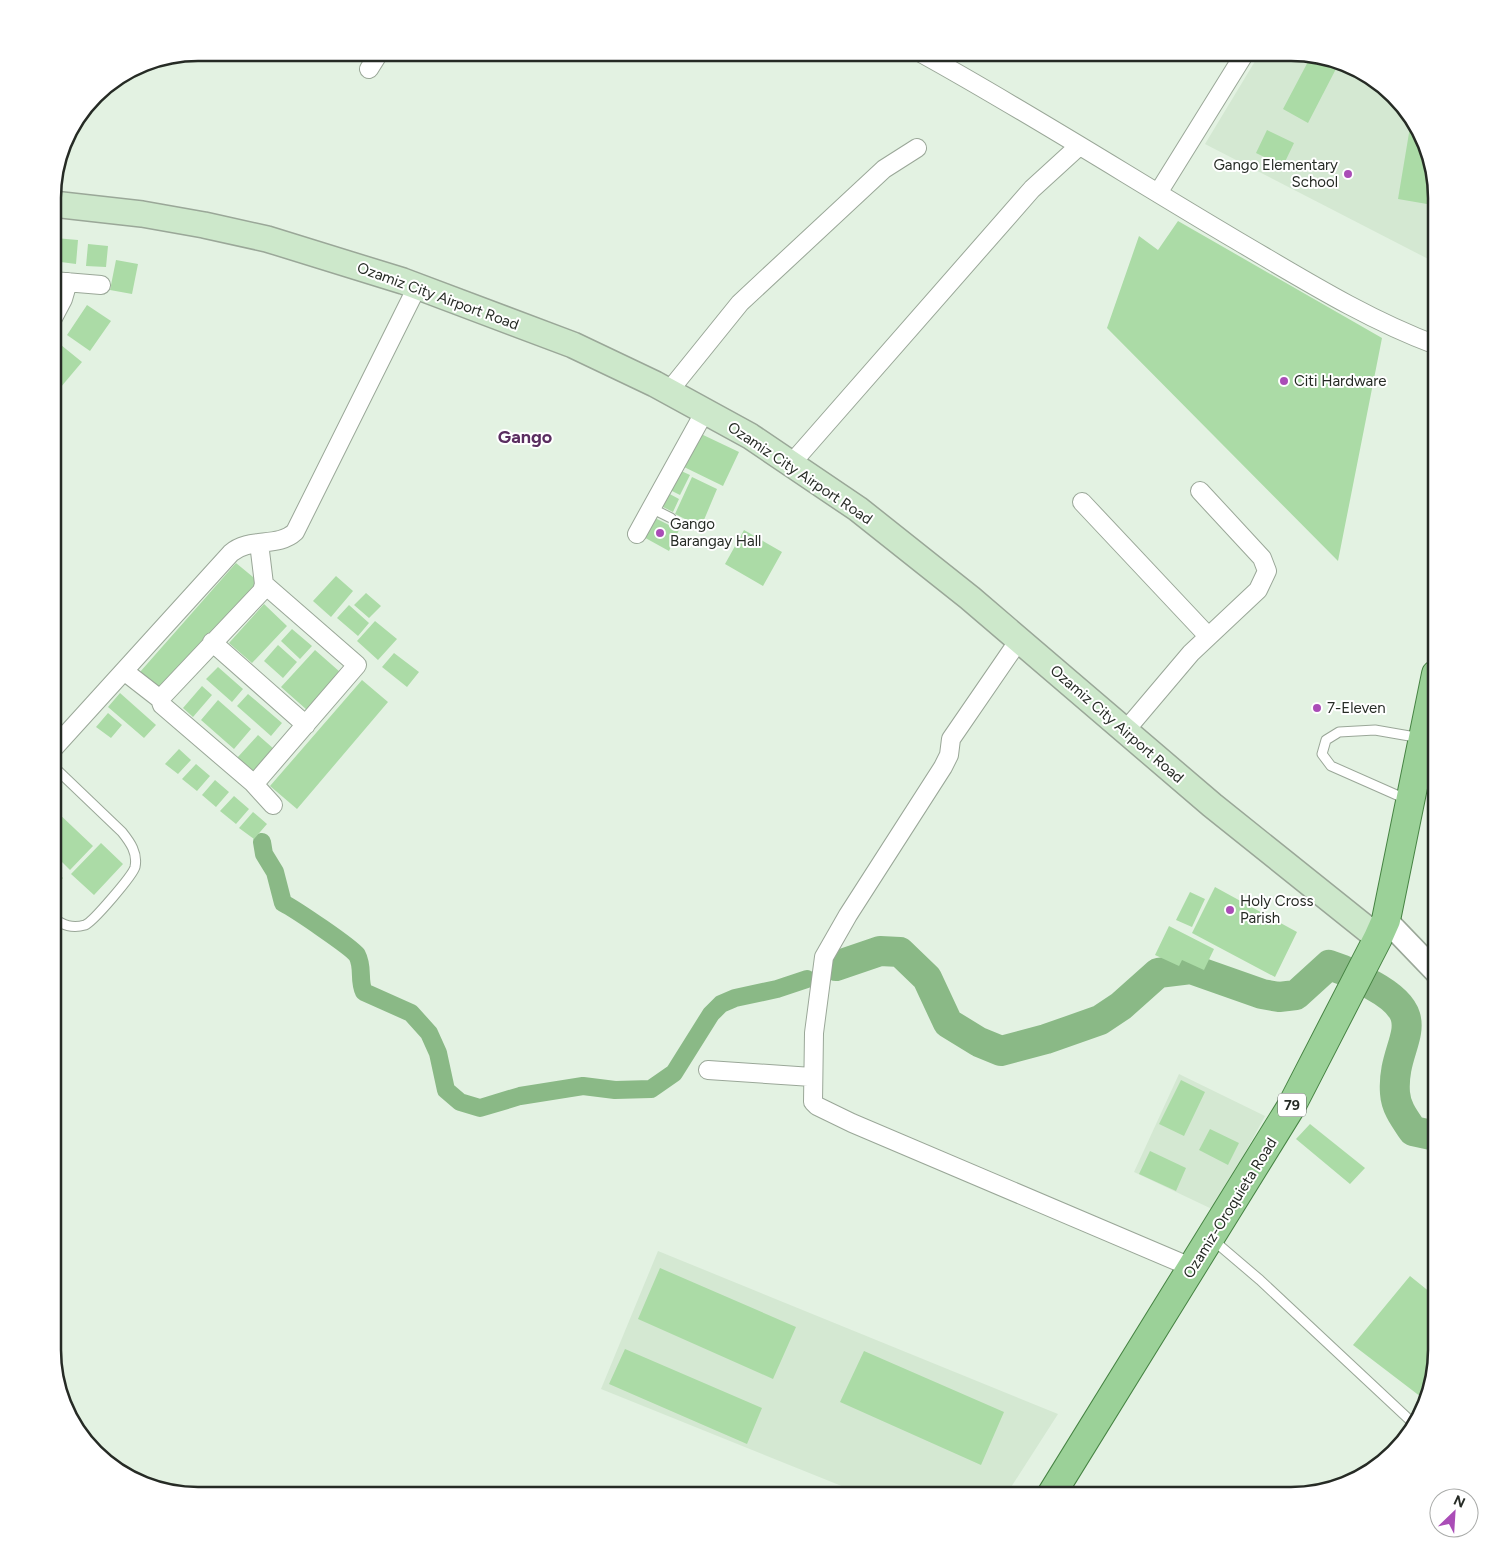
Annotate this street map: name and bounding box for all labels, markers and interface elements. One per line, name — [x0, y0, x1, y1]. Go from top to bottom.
place label: Gango Elementary School — [1213, 156, 1338, 191]
marker: Gango Elementary School — [1342, 168, 1354, 180]
street label: Ozamiz City Airport Road — [355, 258, 521, 334]
place label: Citi Hardware — [1294, 372, 1386, 390]
marker: Citi Hardware — [1278, 375, 1290, 387]
street label: Ozamiz City Airport Road — [724, 418, 876, 528]
district label: Gango — [498, 426, 552, 448]
place label: Gango Barangay Hall — [670, 515, 761, 550]
marker: Gango Barangay Hall — [654, 527, 666, 539]
street label: Ozamiz City Airport Road — [1047, 661, 1187, 787]
place label: 7-Eleven — [1327, 699, 1386, 717]
marker: 7-Eleven — [1311, 702, 1323, 714]
place label: Holy Cross Parish — [1240, 892, 1313, 927]
marker: Holy Cross Parish — [1224, 904, 1236, 916]
road number: 79 — [1278, 1094, 1306, 1116]
street label: Ozamiz-Oroquieta Road — [1179, 1134, 1281, 1282]
north arrow — [1429, 1488, 1479, 1538]
text: N — [1451, 1492, 1468, 1512]

